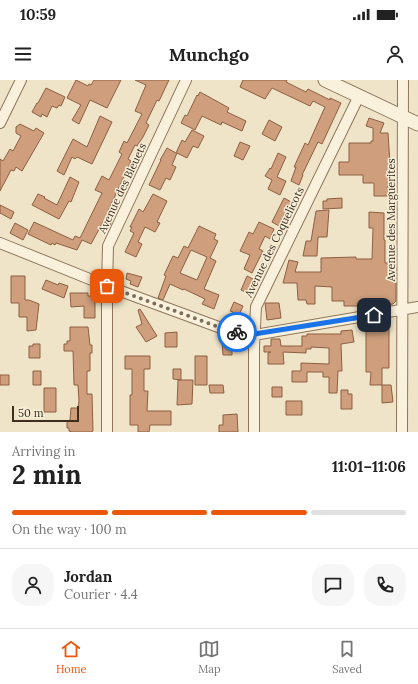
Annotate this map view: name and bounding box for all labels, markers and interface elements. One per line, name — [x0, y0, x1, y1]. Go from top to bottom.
text: 10:59 — [20, 5, 56, 24]
icon: menu — [12, 43, 34, 65]
text: Munchgo — [169, 43, 249, 66]
icon: person — [384, 43, 406, 65]
street label: Avenue des Bleuets — [94, 141, 149, 236]
street label: Avenue des Marguerites — [384, 158, 398, 283]
street label: Avenue des Coquelicots — [241, 184, 307, 301]
pin — [90, 269, 124, 303]
icon: bag — [96, 275, 118, 297]
pin — [357, 298, 391, 332]
icon: home — [363, 304, 385, 326]
courier — [217, 312, 257, 352]
icon: bike — [226, 321, 248, 343]
scale bar — [12, 404, 79, 423]
text: 50 m — [18, 406, 44, 420]
text: Arriving in — [12, 443, 75, 460]
text: 11:01–11:06 — [332, 457, 406, 476]
text: 2 min — [12, 458, 82, 491]
text: On the way · 100 m — [12, 521, 127, 538]
button: person — [12, 564, 54, 606]
button: chat — [312, 564, 354, 606]
button: phone — [364, 564, 406, 606]
text: Jordan — [64, 567, 112, 586]
text: Courier · 4.4 — [64, 586, 138, 603]
tab: Home — [56, 638, 86, 676]
tab: Map — [198, 638, 221, 676]
tab: Saved — [332, 638, 362, 676]

